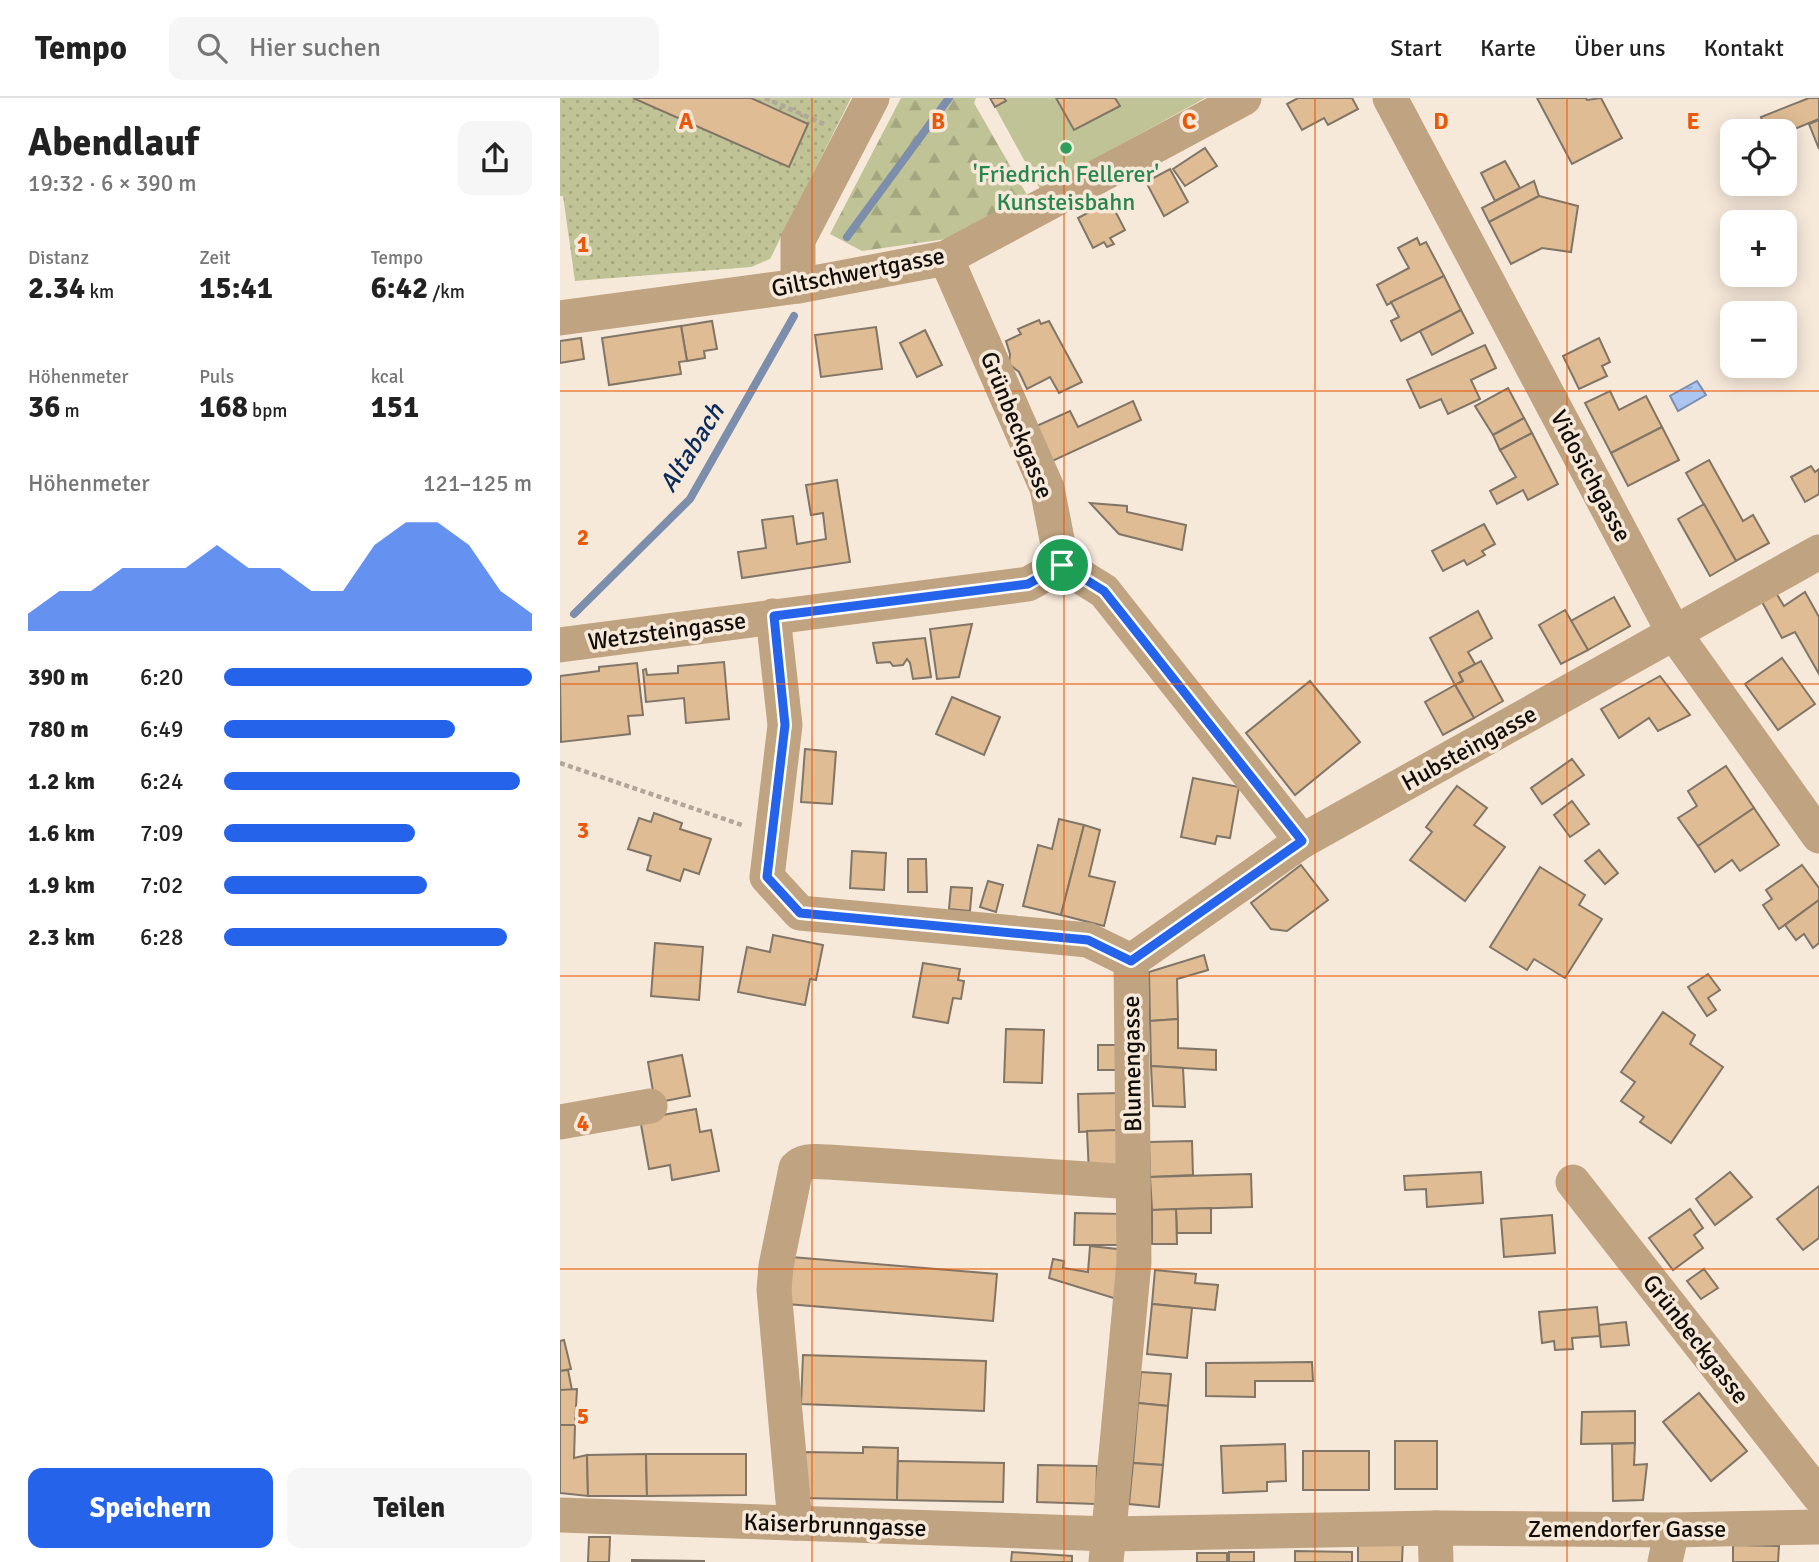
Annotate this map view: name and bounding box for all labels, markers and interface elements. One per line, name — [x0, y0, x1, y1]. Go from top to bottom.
search box — [169, 17, 659, 80]
text: Tempo — [35, 28, 127, 69]
icon: search — [193, 29, 231, 67]
text: Hier suchen — [249, 32, 381, 64]
text: Start — [1390, 33, 1442, 63]
text: Karte — [1480, 33, 1536, 63]
text: Über uns — [1574, 33, 1666, 63]
text: Kontakt — [1704, 33, 1784, 63]
text: A — [679, 107, 694, 136]
text: B — [931, 107, 945, 136]
text: C — [1182, 107, 1196, 136]
text: D — [1433, 107, 1449, 136]
text: E — [1686, 107, 1700, 136]
text: Abendlauf — [28, 119, 199, 166]
map controls — [1720, 119, 1797, 378]
button: locate — [1720, 119, 1797, 196]
button: share — [458, 121, 532, 195]
marker: 'Friedrich Fellerer' Kunsteisbahn — [1058, 140, 1074, 156]
place label: 'Friedrich Fellerer' Kunsteisbahn — [973, 159, 1159, 217]
text: 19:32 · 6 × 390 m — [28, 169, 197, 198]
button: + — [1720, 210, 1797, 287]
text: 1 — [577, 230, 589, 259]
street label: Giltschwertgasse — [769, 240, 947, 304]
text: Distanz — [28, 246, 89, 270]
text: Zeit — [199, 246, 231, 270]
text: Tempo — [371, 246, 423, 270]
text: 2.34 — [28, 270, 85, 307]
text: 15:41 — [199, 270, 273, 307]
text: 6:42 — [371, 270, 428, 307]
text: km — [85, 280, 114, 304]
text: /km — [428, 280, 465, 304]
button: − — [1720, 301, 1797, 378]
street label: Grünbeckgasse — [974, 347, 1060, 503]
text: Höhenmeter — [28, 365, 129, 389]
text: Puls — [199, 365, 234, 389]
text: kcal — [371, 365, 404, 389]
text: 36 — [28, 389, 60, 426]
text: 168 — [199, 389, 248, 426]
text: 151 — [371, 389, 419, 426]
water label: Altabach — [652, 397, 732, 498]
text: m — [60, 399, 80, 423]
text: bpm — [248, 399, 287, 423]
street label: Vidosichgasse — [1544, 405, 1638, 547]
text: Höhenmeter — [28, 469, 150, 498]
text: 121–125 m — [423, 469, 532, 498]
text: 2 — [577, 523, 589, 552]
pin — [1032, 535, 1092, 595]
icon: arrive — [1043, 546, 1081, 584]
street label: Wetzsteingasse — [586, 605, 748, 657]
text: 390 m — [28, 663, 89, 692]
text: 6:20 — [140, 663, 183, 692]
street label: Hubsteingasse — [1396, 698, 1542, 798]
text: 780 m — [28, 715, 89, 744]
text: 6:49 — [140, 715, 183, 744]
text: 1.2 km — [28, 767, 95, 796]
text: 6:24 — [140, 767, 183, 796]
text: 3 — [577, 816, 589, 845]
text: 1.6 km — [28, 819, 95, 848]
text: 7:09 — [140, 819, 183, 848]
text: 1.9 km — [28, 871, 95, 900]
text: 7:02 — [140, 871, 183, 900]
text: 2.3 km — [28, 923, 95, 952]
text: 6:28 — [140, 923, 183, 952]
street label: Blumengasse — [1116, 995, 1148, 1133]
text: 4 — [577, 1109, 589, 1138]
street label: Grünbeckgasse — [1636, 1268, 1756, 1410]
text: 5 — [577, 1402, 589, 1431]
button: Speichern — [28, 1468, 273, 1548]
button: Teilen — [287, 1468, 532, 1548]
street label: Kaiserbrunngasse — [743, 1507, 927, 1543]
street label: Zemendorfer Gasse — [1528, 1514, 1726, 1544]

